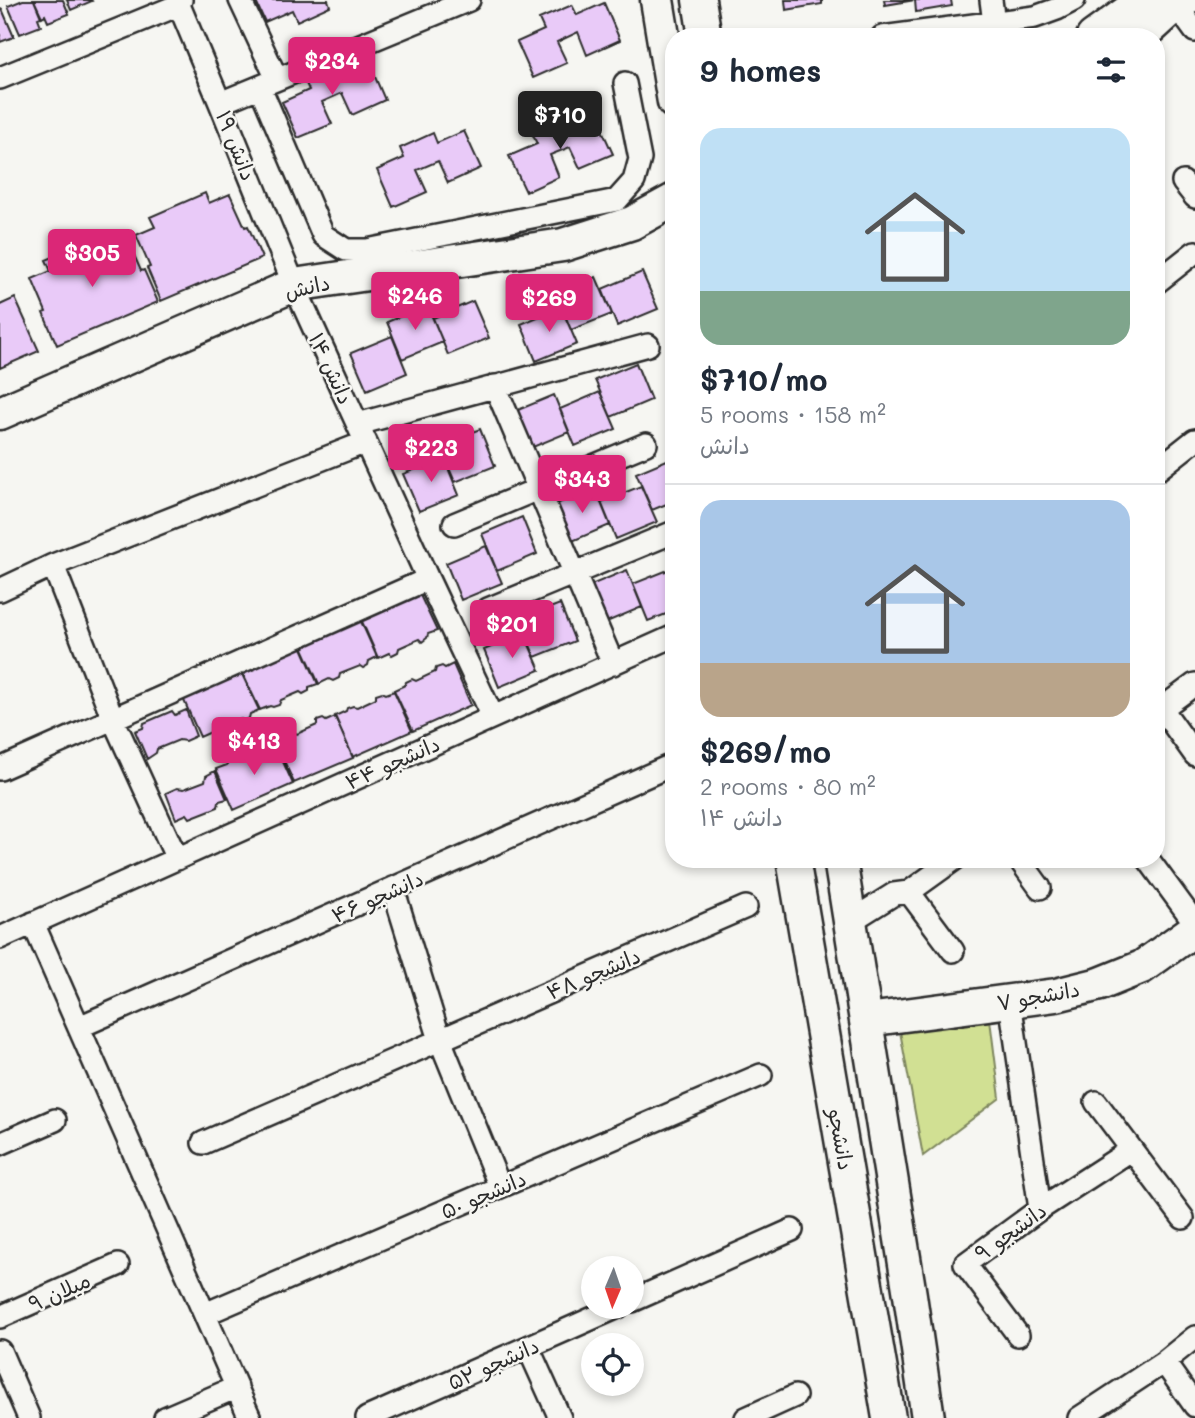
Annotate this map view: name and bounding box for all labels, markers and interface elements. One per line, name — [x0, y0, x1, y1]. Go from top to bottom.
pin: $234 — [291, 38, 373, 97]
text: $234 — [304, 45, 360, 75]
text: 9 homes — [700, 50, 821, 90]
icon: filters — [1092, 51, 1130, 89]
pin: $710 — [519, 92, 601, 151]
text: $710 — [534, 99, 586, 129]
street label: دانش ۱۹ — [211, 106, 263, 184]
icon: home — [852, 174, 978, 300]
pin: $305 — [51, 230, 133, 289]
text: $305 — [64, 237, 120, 267]
street label: دانش — [282, 268, 332, 304]
pin: $246 — [374, 272, 456, 332]
pin: $269 — [508, 274, 590, 334]
text: $246 — [387, 280, 443, 310]
text: $269 — [522, 282, 576, 312]
street label: دانش ۱۴ — [304, 328, 360, 408]
text: $710/mo — [700, 359, 827, 399]
text: 5 rooms · 158 m² — [700, 399, 886, 429]
pin: $223 — [390, 424, 472, 484]
text: دانش — [700, 430, 750, 460]
text: $223 — [404, 432, 458, 462]
pin: $343 — [541, 456, 623, 515]
text: $343 — [554, 463, 610, 493]
icon: home — [852, 546, 978, 672]
pin: $201 — [471, 600, 553, 660]
text: $201 — [486, 608, 538, 638]
pin: $413 — [213, 718, 295, 777]
text: $413 — [228, 725, 280, 755]
street label: دانشجو ۴۴ — [341, 729, 444, 796]
text: $269/mo — [700, 731, 831, 771]
text: 2 rooms · 80 m² — [700, 771, 876, 801]
text: دانش ۱۴ — [700, 802, 783, 832]
street label: دانشجو ۴۶ — [327, 864, 427, 929]
street label: دانشجو ۴۸ — [542, 941, 645, 1006]
street label: دانشجو ۷ — [994, 974, 1082, 1017]
street label: دانشجو — [822, 1105, 861, 1172]
street label: دانشجو ۵۰ — [436, 1164, 530, 1225]
street label: دانشجو ۹ — [969, 1196, 1052, 1267]
north arrow — [581, 1256, 644, 1320]
map controls — [581, 1256, 644, 1396]
street label: میلان ۹ — [24, 1265, 94, 1317]
street label: دانشجو ۵۲ — [443, 1331, 543, 1396]
button: locate — [581, 1333, 644, 1396]

